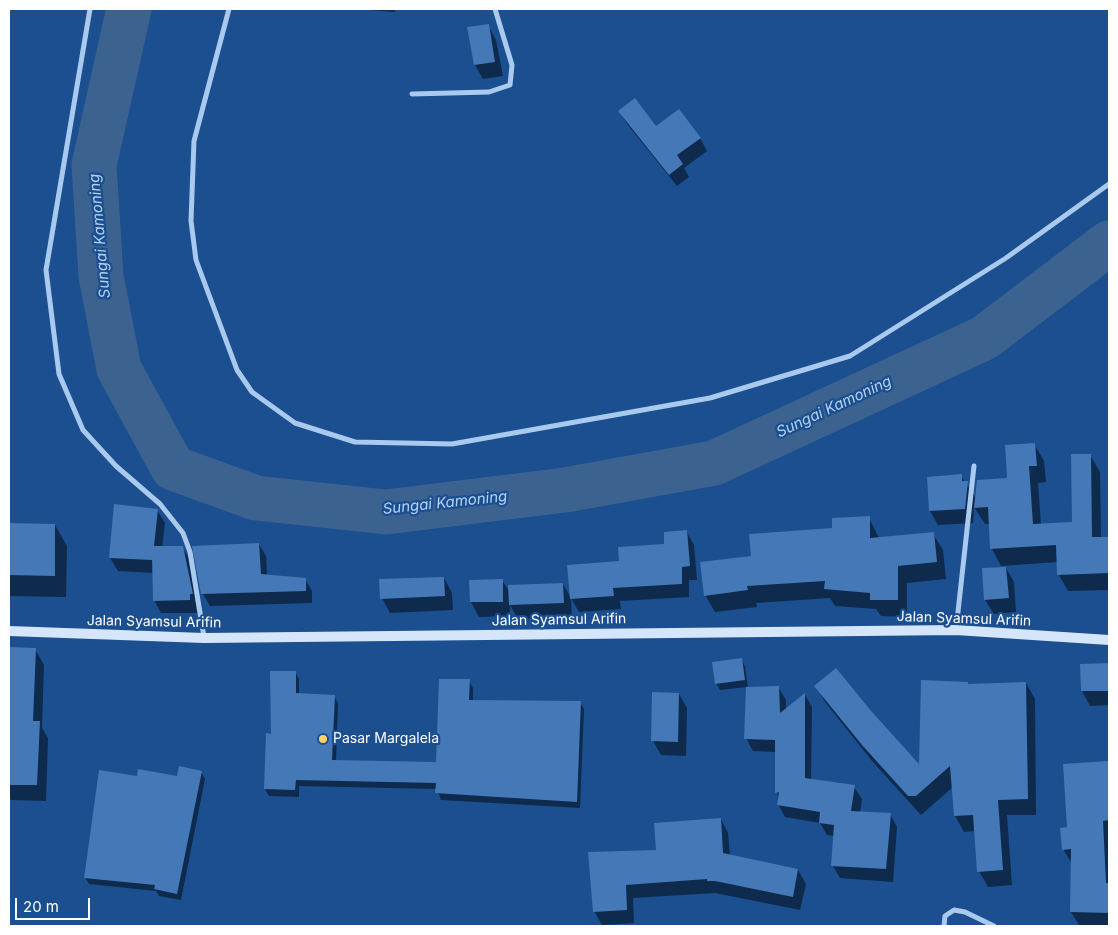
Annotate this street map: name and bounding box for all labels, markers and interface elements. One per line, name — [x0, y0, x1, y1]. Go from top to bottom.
water label: Sungai Kamoning — [86, 173, 114, 299]
water label: Sungai Kamoning — [774, 372, 894, 442]
water label: Sungai Kamoning — [382, 488, 508, 518]
street label: Jalan Syamsul Arifin — [896, 608, 1032, 630]
street label: Jalan Syamsul Arifin — [492, 610, 626, 630]
street label: Jalan Syamsul Arifin — [87, 612, 221, 632]
place label: Pasar Margalela — [333, 731, 439, 747]
marker: Pasar Margalela — [317, 733, 329, 745]
scale bar — [18, 888, 92, 920]
text: 20 m — [23, 897, 59, 916]

